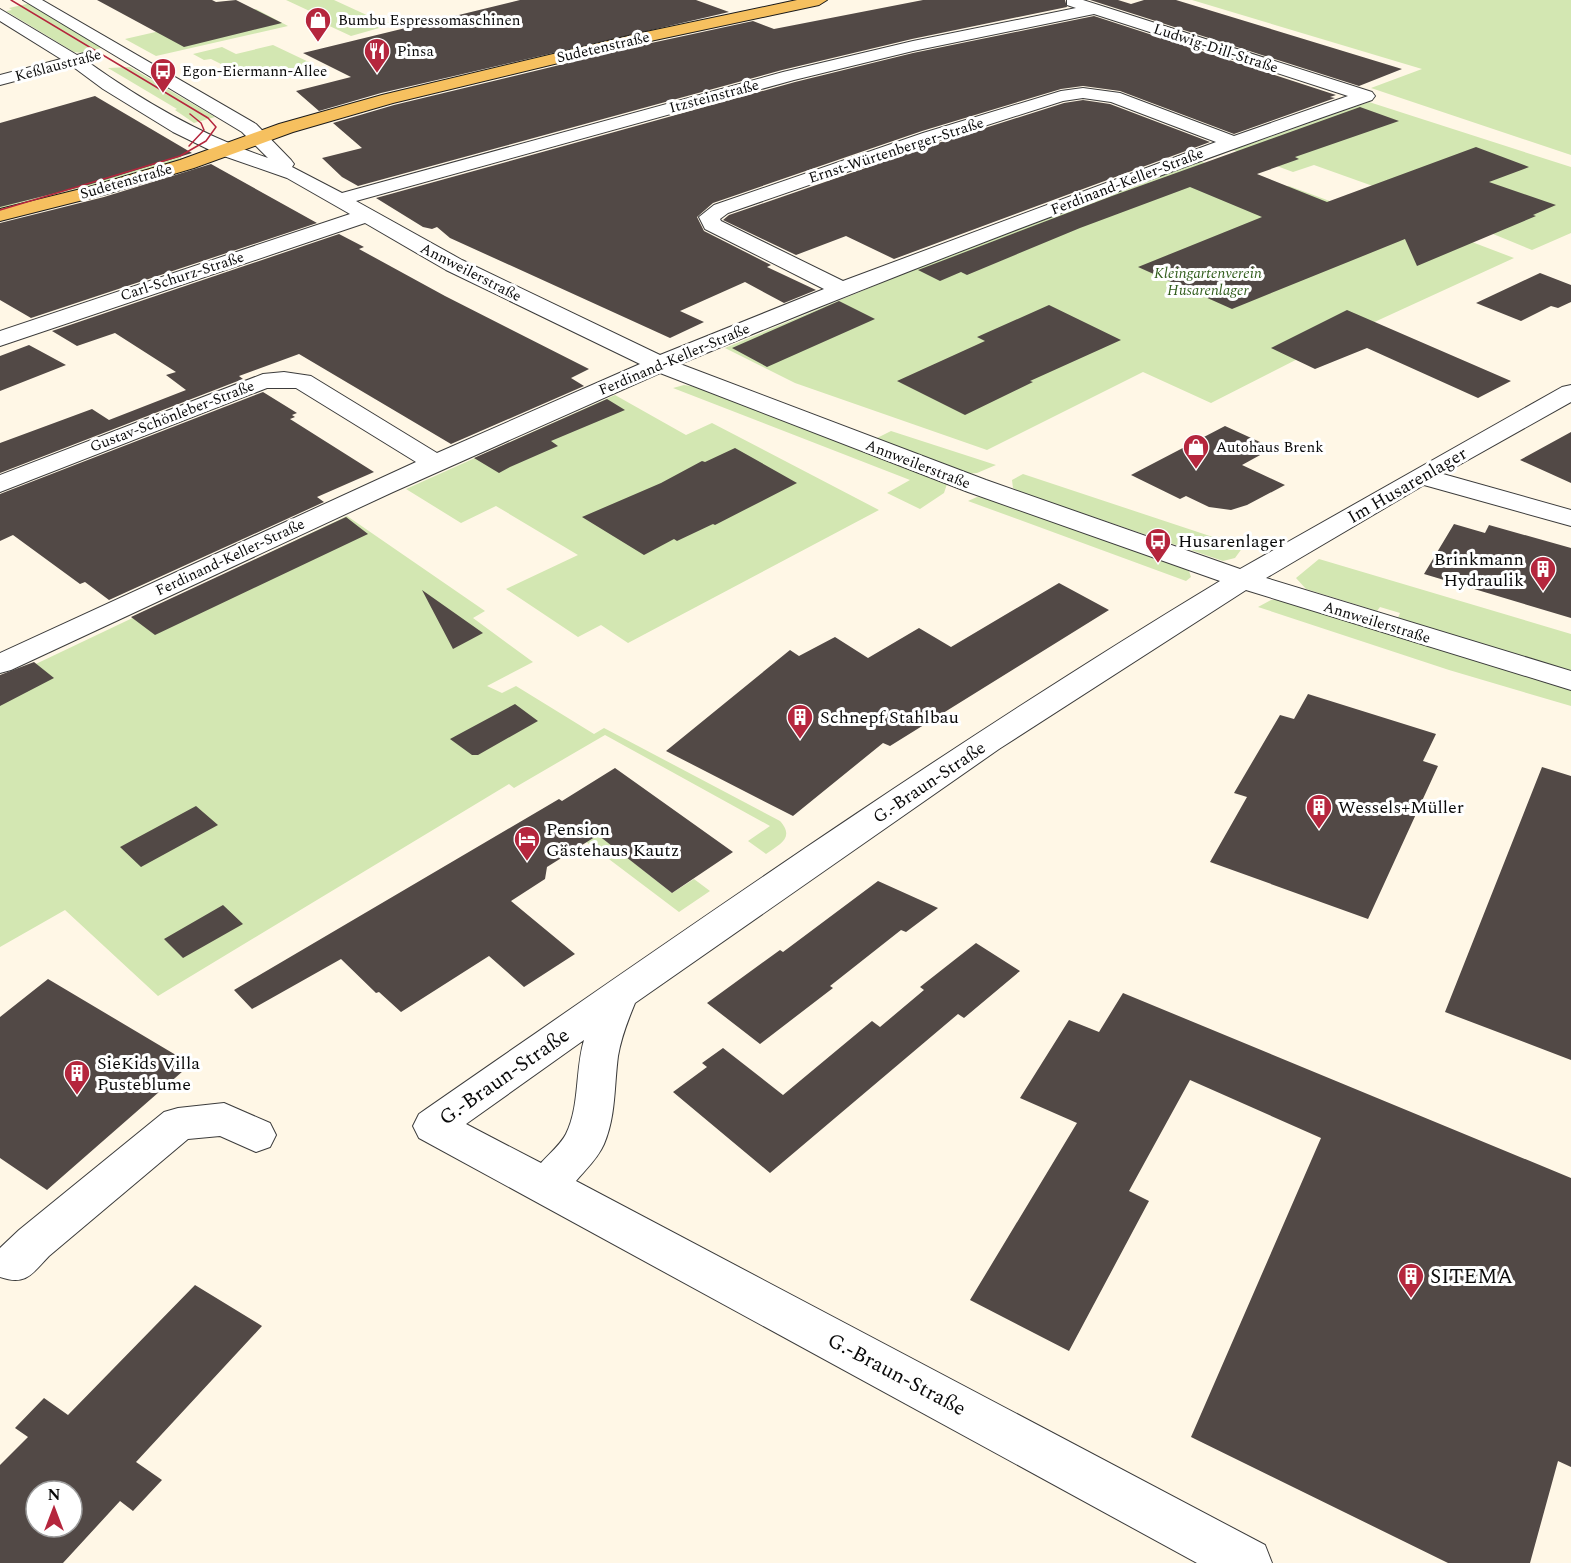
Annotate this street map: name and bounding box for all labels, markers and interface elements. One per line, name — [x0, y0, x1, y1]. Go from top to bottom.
shop icon: Bumbu Espressomaschinen — [303, 5, 333, 43]
place label: Bumbu Espressomaschinen — [338, 9, 521, 32]
street label: Ludwig-Dill-Straße — [1150, 17, 1281, 80]
street label: Sudetenstraße — [554, 26, 652, 69]
restaurant icon: Pinsa — [362, 36, 392, 74]
place label: Pinsa — [397, 40, 434, 63]
street label: Keßlaustraße — [12, 43, 104, 88]
bus stop icon: Egon-Eiermann-Allee — [148, 56, 178, 94]
place label: Egon-Eiermann-Allee — [182, 60, 327, 83]
street label: Itzsteinstraße — [667, 73, 762, 120]
street label: Ernst-Würtenberger-Straße — [806, 111, 987, 190]
street label: Ferdinand-Keller-Straße — [1047, 142, 1207, 221]
street label: Sudetenstraße — [77, 157, 175, 206]
street label: Annweilerstraße — [416, 237, 525, 308]
street label: Carl-Schurz-Straße — [117, 246, 247, 307]
park label: Kleingartenverein Husarenlager — [1154, 262, 1262, 302]
street label: Ferdinand-Keller-Straße — [595, 317, 753, 402]
street label: Gustav-Schönleber-Straße — [86, 374, 258, 459]
shop icon: Autohaus Brenk — [1181, 432, 1211, 470]
street label: Annweilerstraße — [862, 434, 974, 495]
place label: Autohaus Brenk — [1216, 436, 1324, 459]
street label: Im Husarenlager — [1342, 440, 1472, 531]
street label: Ferdinand-Keller-Straße — [152, 513, 309, 602]
bus stop icon: Husarenlager — [1143, 526, 1173, 564]
place label: Husarenlager — [1178, 528, 1285, 555]
place label: Brinkmann Hydraulik — [1434, 546, 1524, 594]
building icon: Brinkmann Hydraulik — [1528, 554, 1558, 592]
street label: Annweilerstraße — [1320, 595, 1433, 650]
building icon: Schnepf Stahlbau — [785, 702, 815, 740]
place label: Schnepf Stahlbau — [820, 704, 959, 731]
street label: G.-Braun-Straße — [867, 735, 991, 830]
building icon: Wessels+Müller — [1304, 792, 1334, 830]
place label: Wessels+Müller — [1338, 794, 1464, 821]
place label: Pension Gästehaus Kautz — [546, 816, 679, 864]
hotel icon: Pension Gästehaus Kautz — [512, 824, 542, 862]
street label: G.-Braun-Straße — [433, 1020, 576, 1134]
place label: SieKids Villa Pusteblume — [97, 1050, 200, 1098]
building icon: SieKids Villa Pusteblume — [62, 1058, 92, 1096]
building icon: SITEMA — [1396, 1261, 1426, 1299]
place label: SITEMA — [1430, 1261, 1513, 1293]
street label: G.-Braun-Straße — [821, 1325, 972, 1425]
north arrow — [24, 1479, 84, 1539]
text: N — [47, 1483, 61, 1507]

